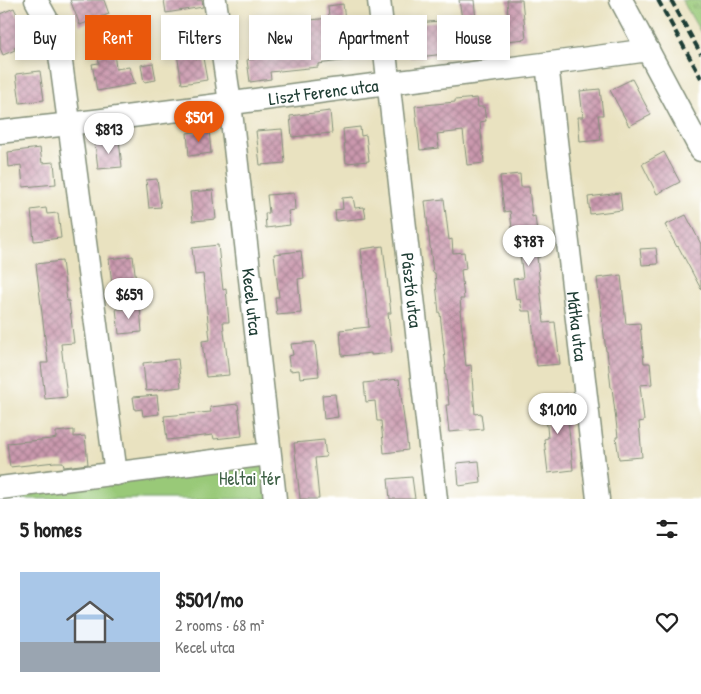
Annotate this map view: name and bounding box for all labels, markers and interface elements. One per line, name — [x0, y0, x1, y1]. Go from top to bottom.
chip: Buy — [15, 15, 75, 60]
chip: Rent — [85, 15, 151, 60]
chip: Filters — [161, 15, 239, 60]
chip: New — [249, 15, 311, 60]
chip: Apartment — [321, 15, 427, 60]
chip: House — [437, 15, 510, 60]
street label: Liszt Ferenc utca — [267, 72, 380, 111]
pin: $501 — [169, 100, 229, 143]
text: $501 — [185, 106, 213, 128]
pin: $813 — [79, 112, 139, 155]
text: $813 — [95, 118, 123, 140]
pin: $787 — [499, 224, 559, 267]
text: $787 — [514, 230, 544, 252]
street label: Pásztó utca — [395, 251, 429, 329]
street label: Kecel utca — [236, 267, 269, 336]
pin: $659 — [99, 278, 159, 320]
text: $659 — [115, 283, 143, 305]
street label: Mátka utca — [561, 290, 594, 362]
pin: $1,010 — [517, 392, 599, 435]
text: $1,010 — [539, 398, 577, 420]
park label: Heltai tér — [219, 466, 281, 491]
text: 5 homes — [20, 515, 82, 544]
icon: filters — [653, 515, 681, 543]
text: $501/mo — [175, 585, 243, 614]
icon: home — [60, 592, 120, 652]
icon: heart — [653, 608, 681, 636]
text: 2 rooms · 68 m² — [175, 614, 264, 636]
text: Kecel utca — [175, 636, 235, 658]

